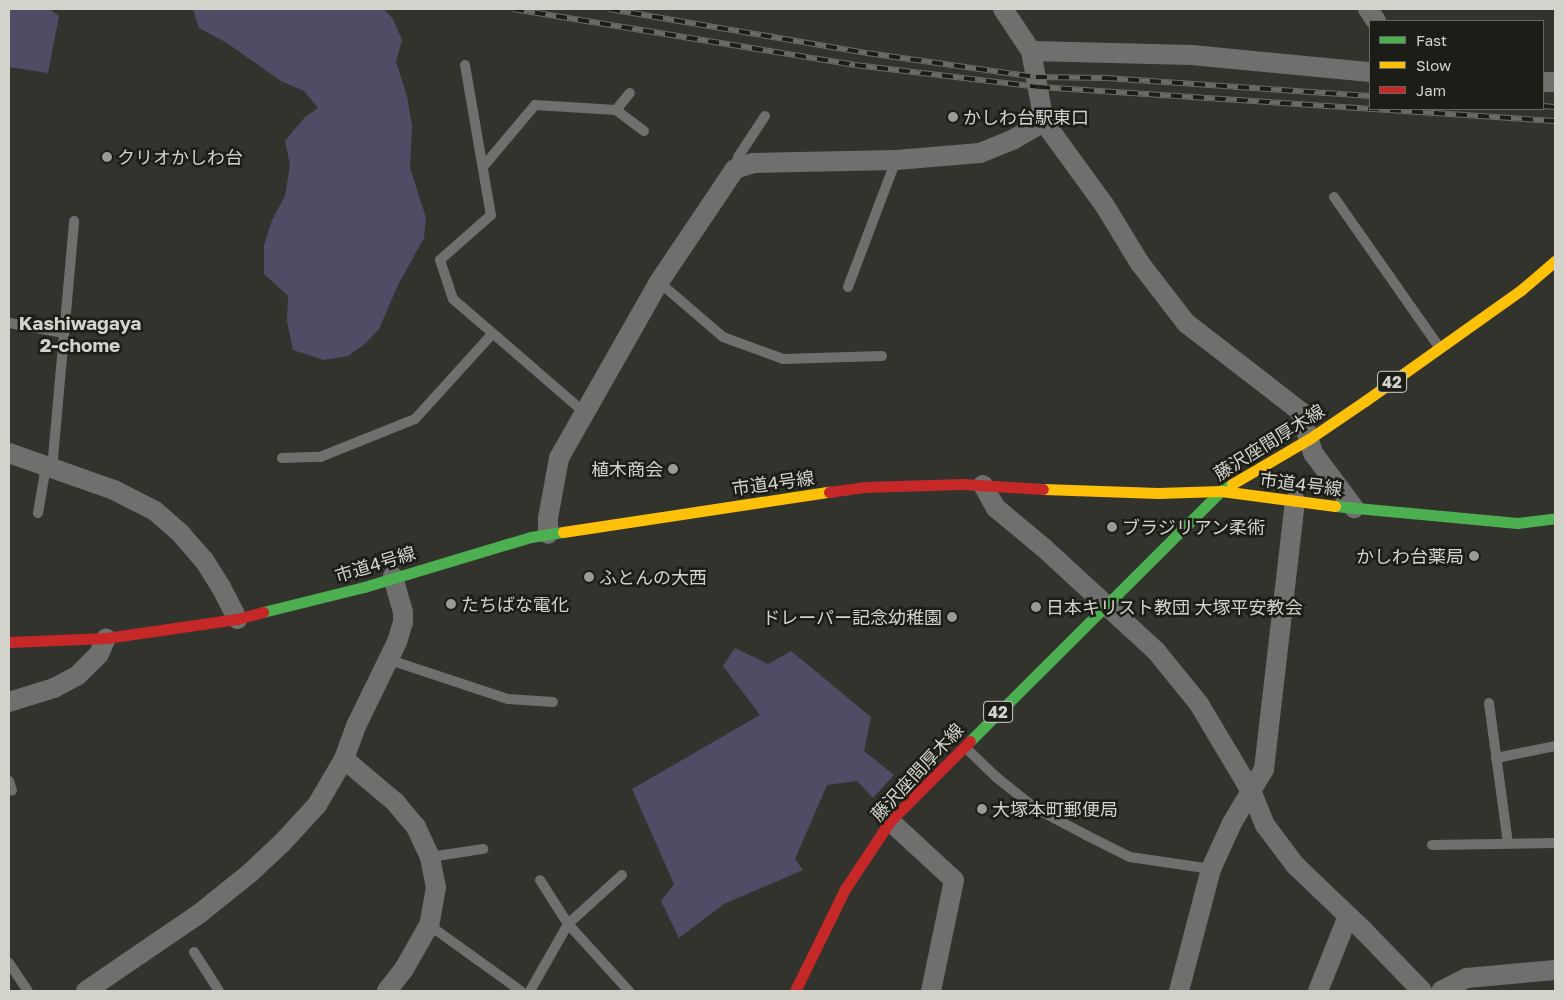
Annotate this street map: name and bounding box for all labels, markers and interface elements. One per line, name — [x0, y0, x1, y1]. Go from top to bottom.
legend — [1369, 20, 1544, 110]
text: Fast — [1416, 31, 1447, 49]
text: Slow — [1416, 56, 1451, 74]
text: Jam — [1416, 81, 1446, 99]
place label: かしわ台駅東口 — [963, 106, 1089, 128]
marker: かしわ台駅東口 — [947, 111, 959, 123]
place label: クリオかしわ台 — [117, 146, 243, 168]
marker: クリオかしわ台 — [101, 151, 113, 163]
district label: Kashiwagaya 2-chome — [19, 312, 141, 356]
road number: 42 — [1377, 368, 1407, 396]
street label: 藤沢座間厚木線 — [1210, 399, 1328, 485]
place label: 植木商会 — [591, 458, 663, 480]
marker: 植木商会 — [667, 463, 679, 475]
street label: 市道4号線 — [730, 467, 816, 499]
street label: 市道4号線 — [1259, 468, 1343, 500]
place label: ブラジリアン柔術 — [1122, 516, 1266, 538]
marker: ブラジリアン柔術 — [1106, 521, 1118, 533]
street label: 市道4号線 — [332, 542, 418, 586]
place label: かしわ台薬局 — [1356, 545, 1464, 567]
marker: かしわ台薬局 — [1468, 550, 1480, 562]
place label: ふとんの大西 — [599, 566, 707, 588]
marker: ふとんの大西 — [583, 571, 595, 583]
place label: たちばな電化 — [461, 593, 569, 615]
place label: 日本キリスト教団 大塚平安教会 — [1046, 596, 1302, 618]
marker: たちばな電化 — [445, 598, 457, 610]
marker: 日本キリスト教団 大塚平安教会 — [1030, 601, 1042, 613]
place label: ドレーパー記念幼稚園 — [762, 606, 942, 628]
marker: ドレーパー記念幼稚園 — [946, 611, 958, 623]
road number: 42 — [983, 699, 1013, 726]
street label: 藤沢座間厚木線 — [866, 719, 968, 825]
place label: 大塚本町郵便局 — [992, 798, 1118, 820]
marker: 大塚本町郵便局 — [976, 803, 988, 815]

